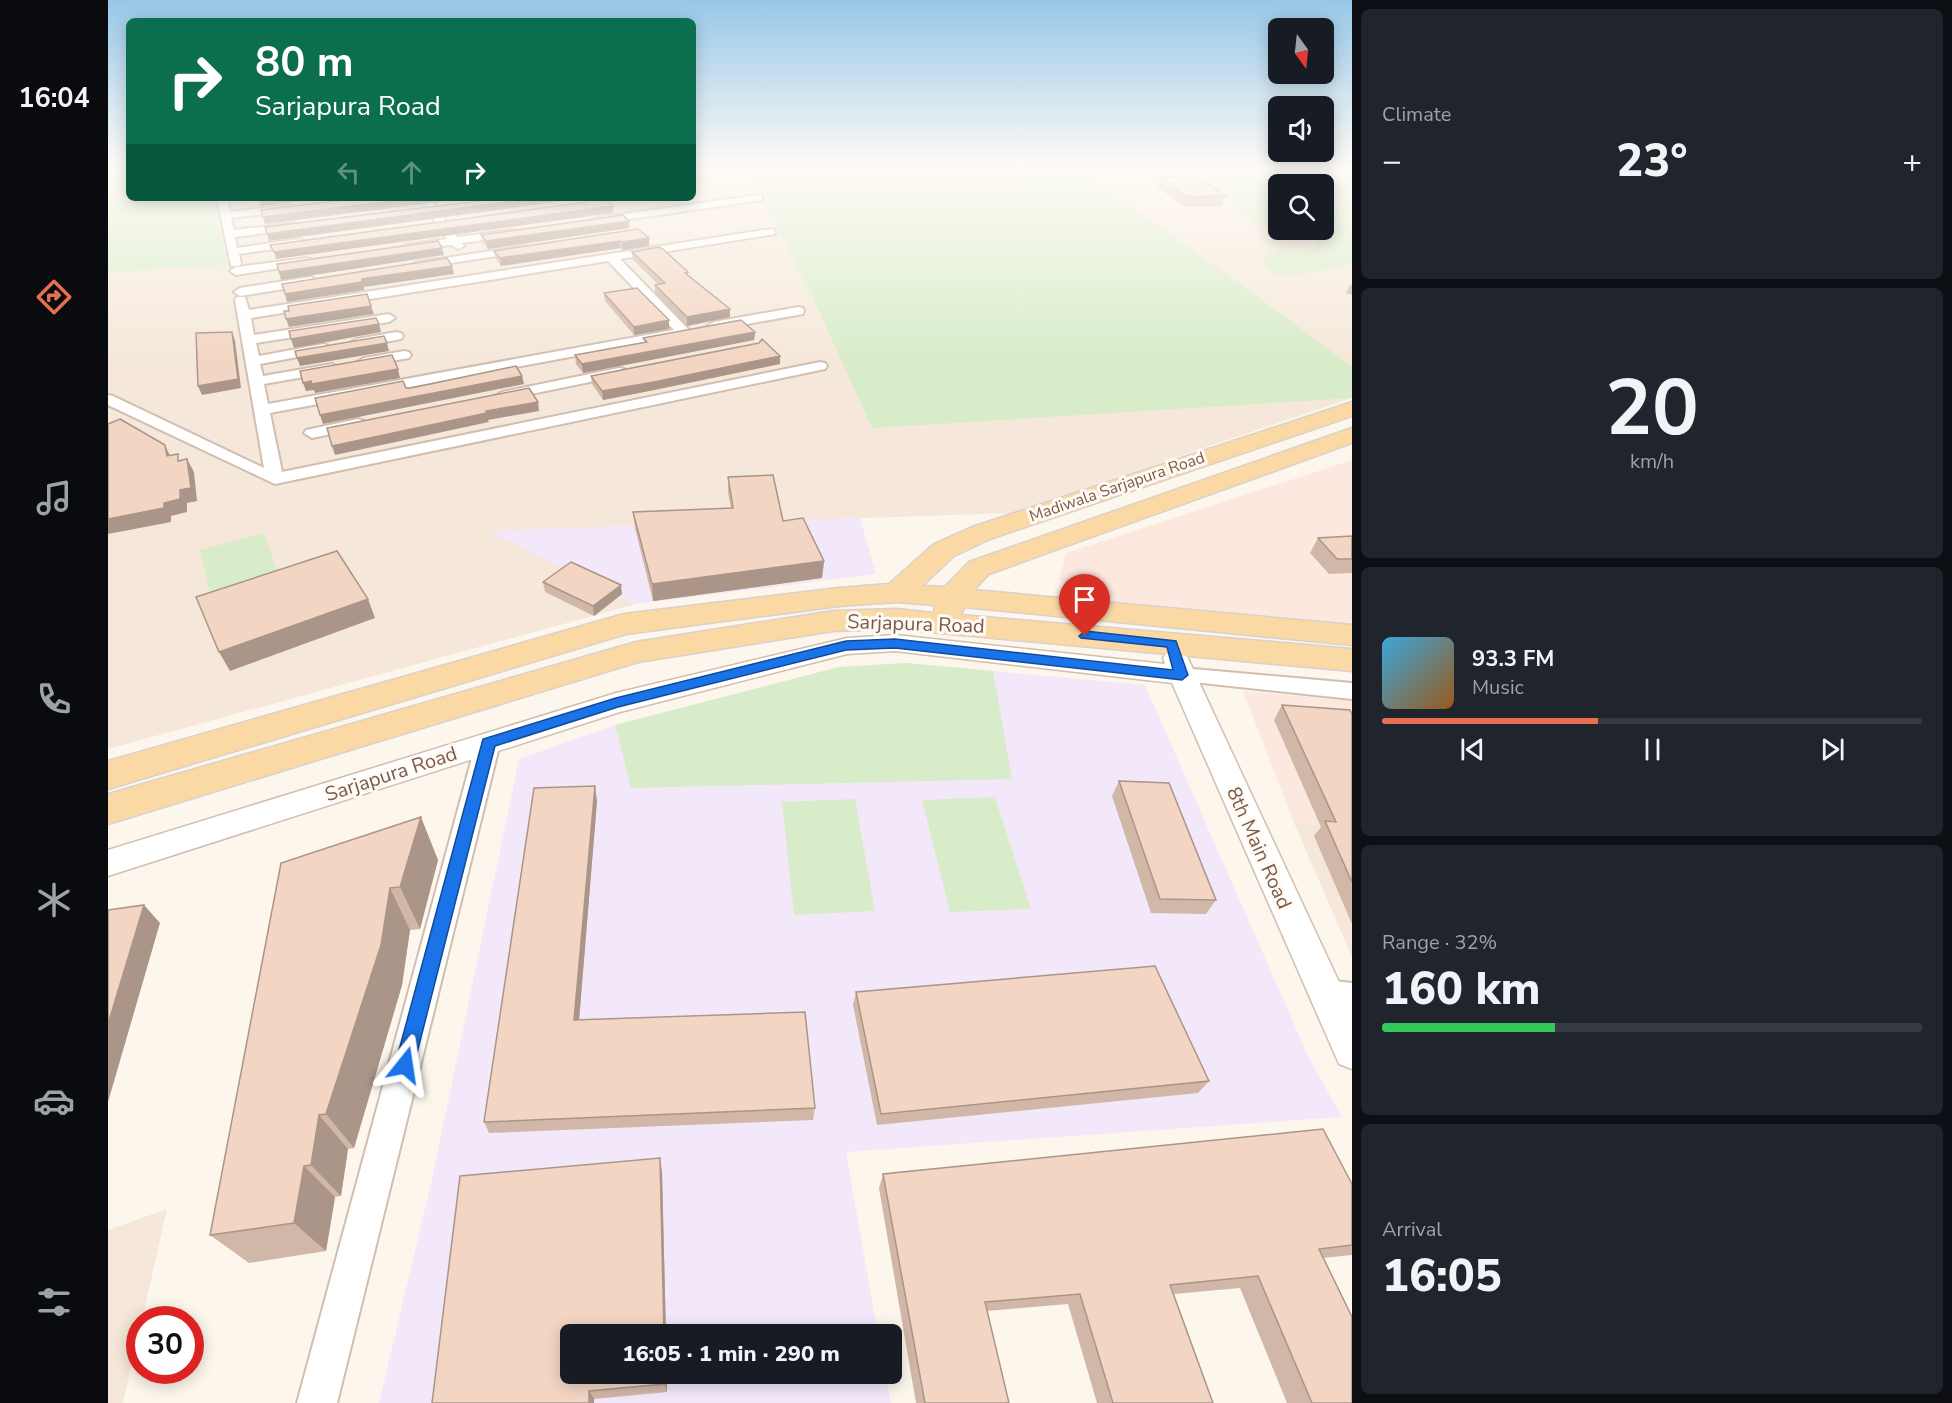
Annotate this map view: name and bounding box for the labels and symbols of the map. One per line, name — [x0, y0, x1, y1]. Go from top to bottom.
north arrow — [1268, 18, 1334, 84]
street label: Madiwala Sarjapura Road — [1026, 447, 1208, 527]
pin — [1059, 574, 1110, 636]
street label: Sarjapura Road — [847, 608, 985, 640]
street label: Sarjapura Road — [321, 740, 461, 808]
street label: 8th Main Road — [1220, 783, 1298, 913]
position arrow — [373, 1033, 437, 1097]
speed limit sign: 30 — [126, 1306, 204, 1384]

